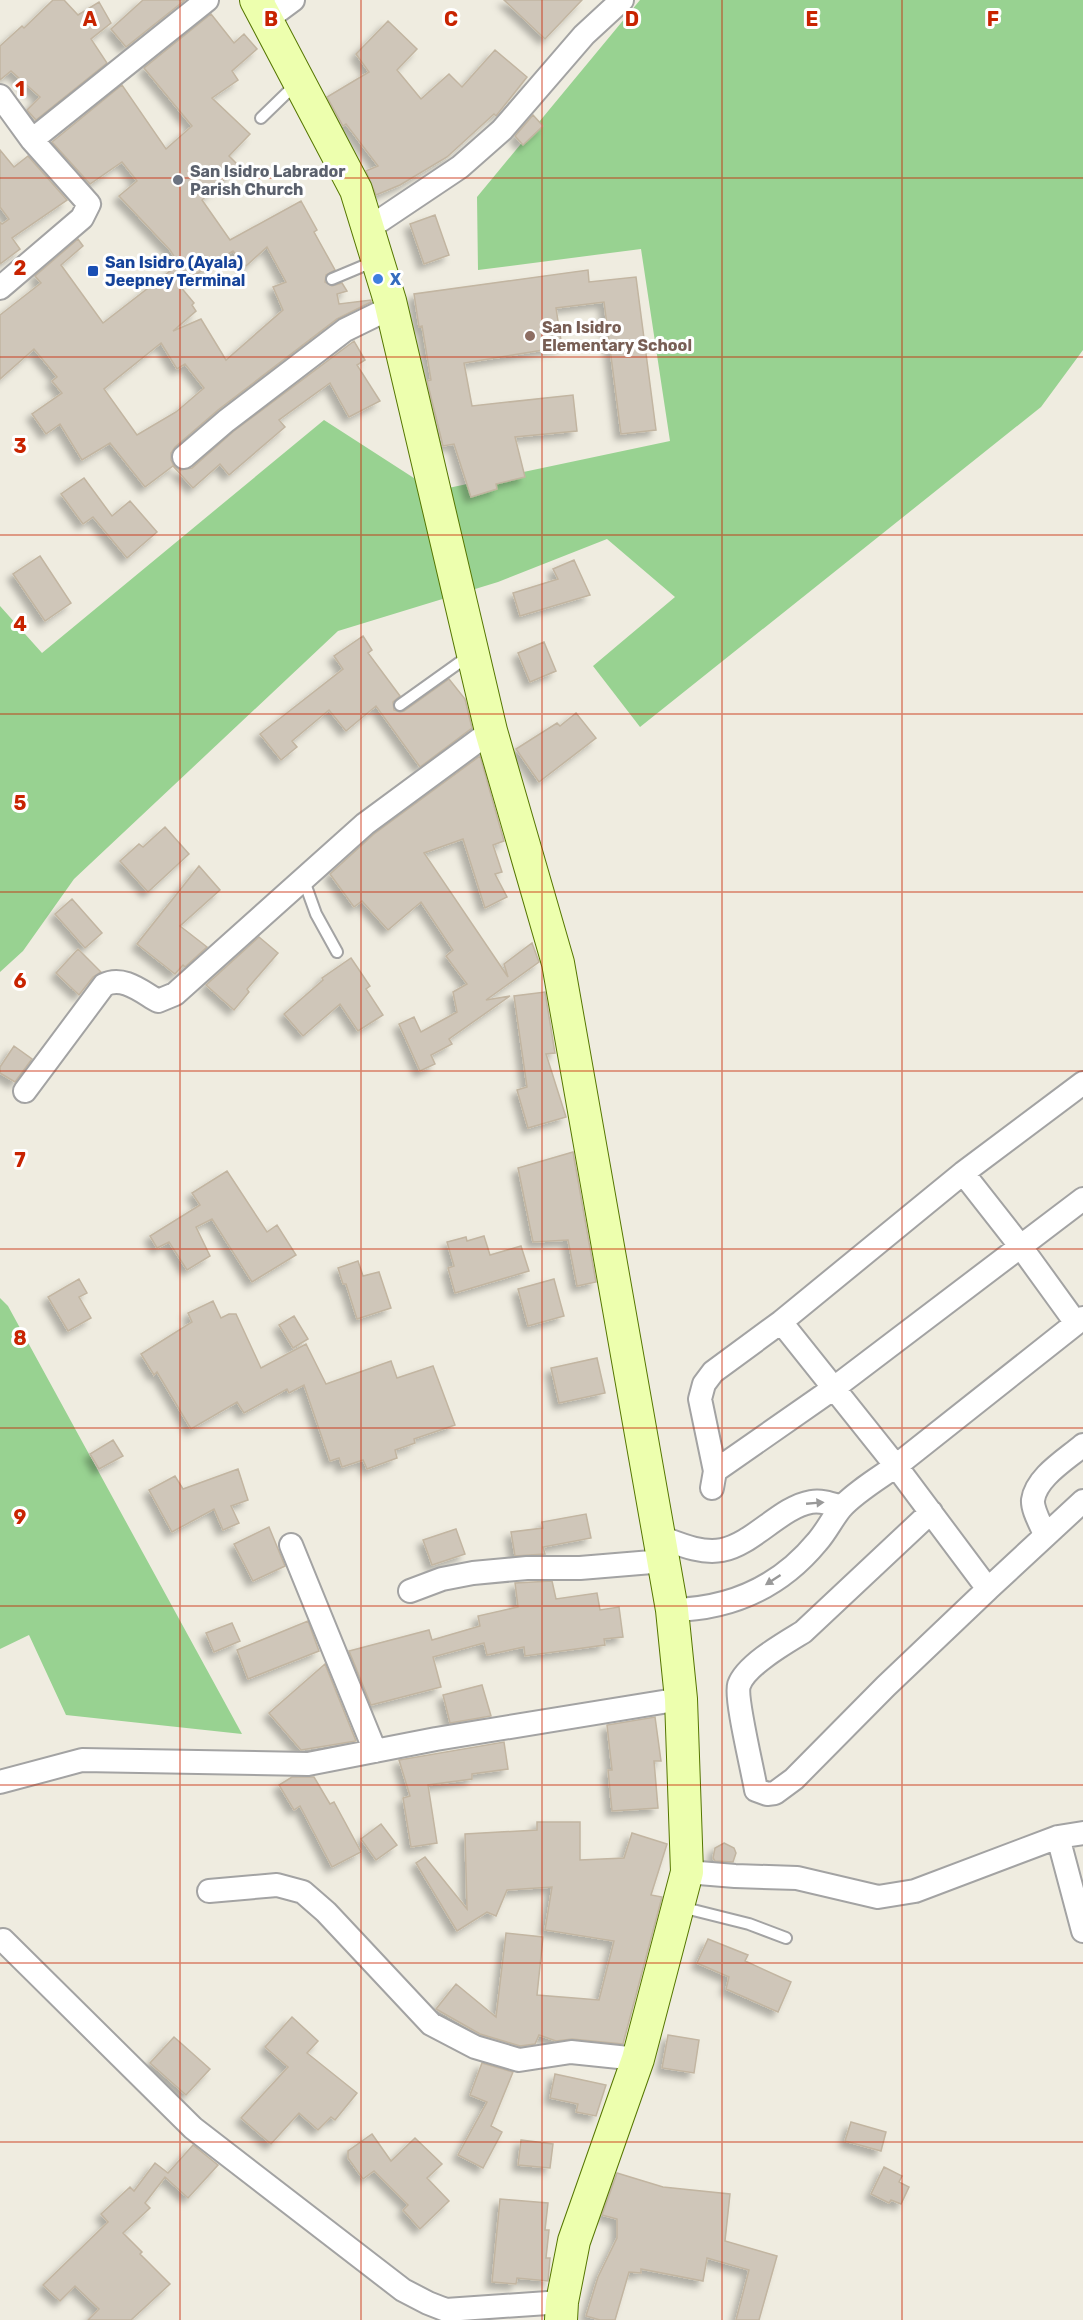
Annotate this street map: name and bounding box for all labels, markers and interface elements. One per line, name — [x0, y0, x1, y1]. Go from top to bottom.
text: A — [83, 7, 98, 31]
text: B — [264, 7, 278, 31]
text: C — [444, 7, 458, 31]
text: D — [625, 7, 639, 31]
text: E — [806, 7, 818, 31]
text: F — [987, 7, 999, 31]
text: 1 — [15, 77, 25, 101]
place label: San Isidro Labrador Parish Church — [190, 162, 346, 199]
marker: San Isidro Labrador Parish Church — [171, 173, 185, 187]
place label: San Isidro (Ayala) Jeepney Terminal — [105, 253, 245, 290]
text: 2 — [14, 256, 27, 280]
marker: San Isidro (Ayala) Jeepney Terminal — [86, 264, 100, 278]
place label: X — [390, 270, 401, 289]
marker: X — [371, 272, 385, 286]
place label: San Isidro Elementary School — [542, 318, 692, 355]
marker: San Isidro Elementary School — [523, 329, 537, 343]
text: 3 — [13, 434, 27, 458]
text: 4 — [13, 612, 27, 636]
text: 5 — [14, 791, 27, 815]
text: 6 — [13, 969, 27, 993]
text: 7 — [14, 1148, 26, 1172]
text: 8 — [13, 1326, 27, 1350]
one-way arrow — [806, 1498, 825, 1508]
text: 9 — [14, 1505, 27, 1529]
one-way arrow — [765, 1574, 782, 1585]

